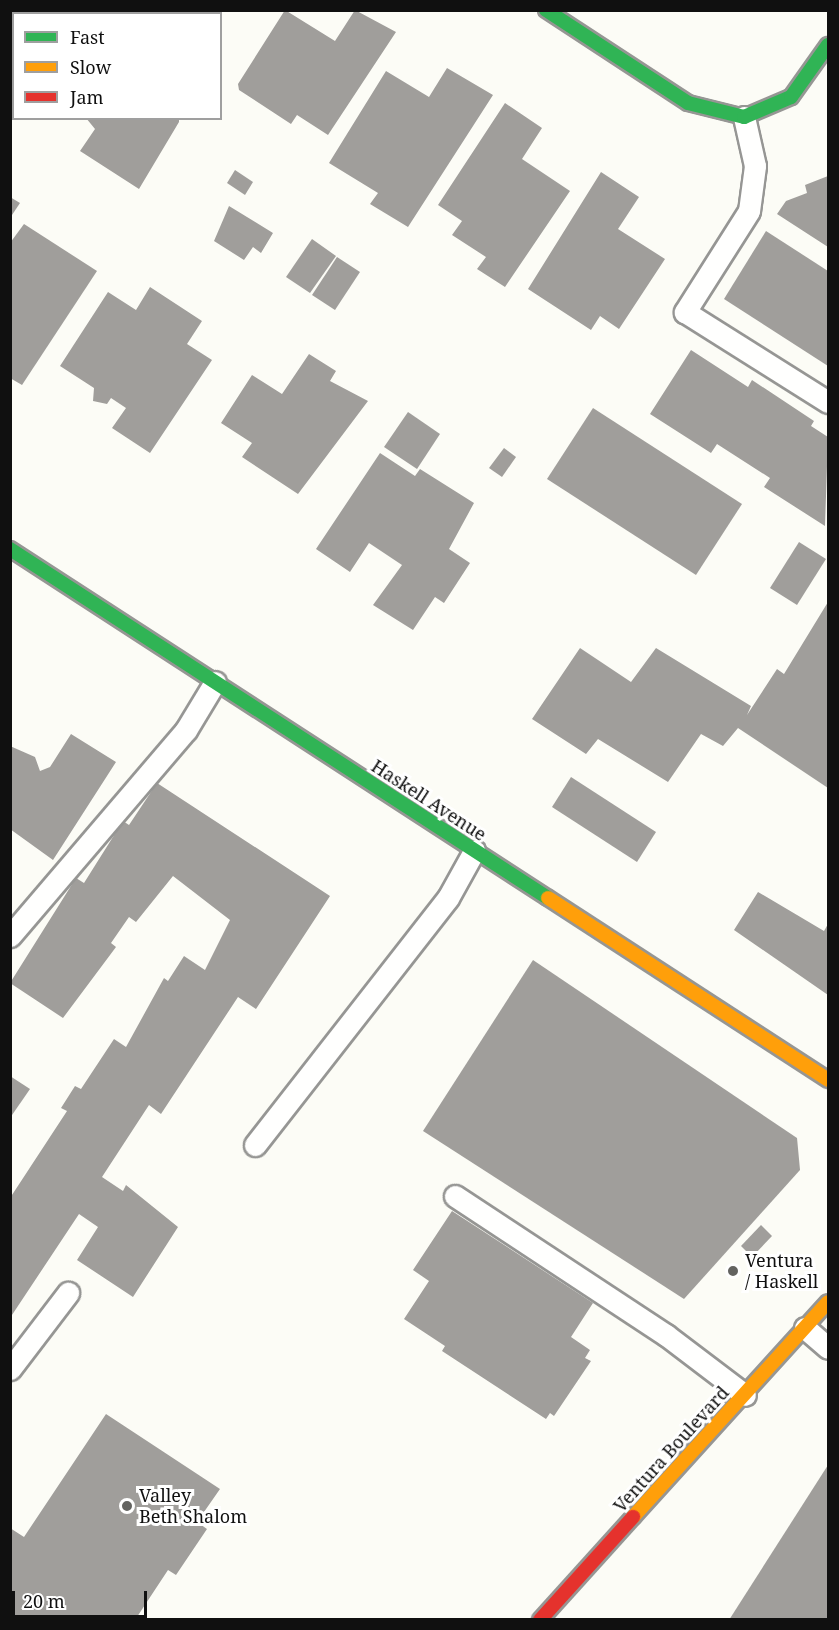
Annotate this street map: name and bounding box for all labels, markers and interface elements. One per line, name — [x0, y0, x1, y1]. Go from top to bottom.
legend — [12, 12, 222, 120]
text: Fast — [70, 25, 105, 49]
text: Slow — [70, 55, 111, 79]
text: Jam — [70, 85, 104, 109]
street label: Haskell Avenue — [368, 755, 490, 845]
place label: Ventura / Haskell — [745, 1250, 818, 1292]
marker: Ventura / Haskell — [726, 1264, 740, 1278]
street label: Ventura Boulevard — [609, 1382, 733, 1516]
place label: Valley Beth Shalom — [139, 1485, 247, 1528]
marker: Valley Beth Shalom — [120, 1499, 134, 1513]
scale bar — [15, 1579, 150, 1617]
text: 20 m — [23, 1589, 65, 1613]

